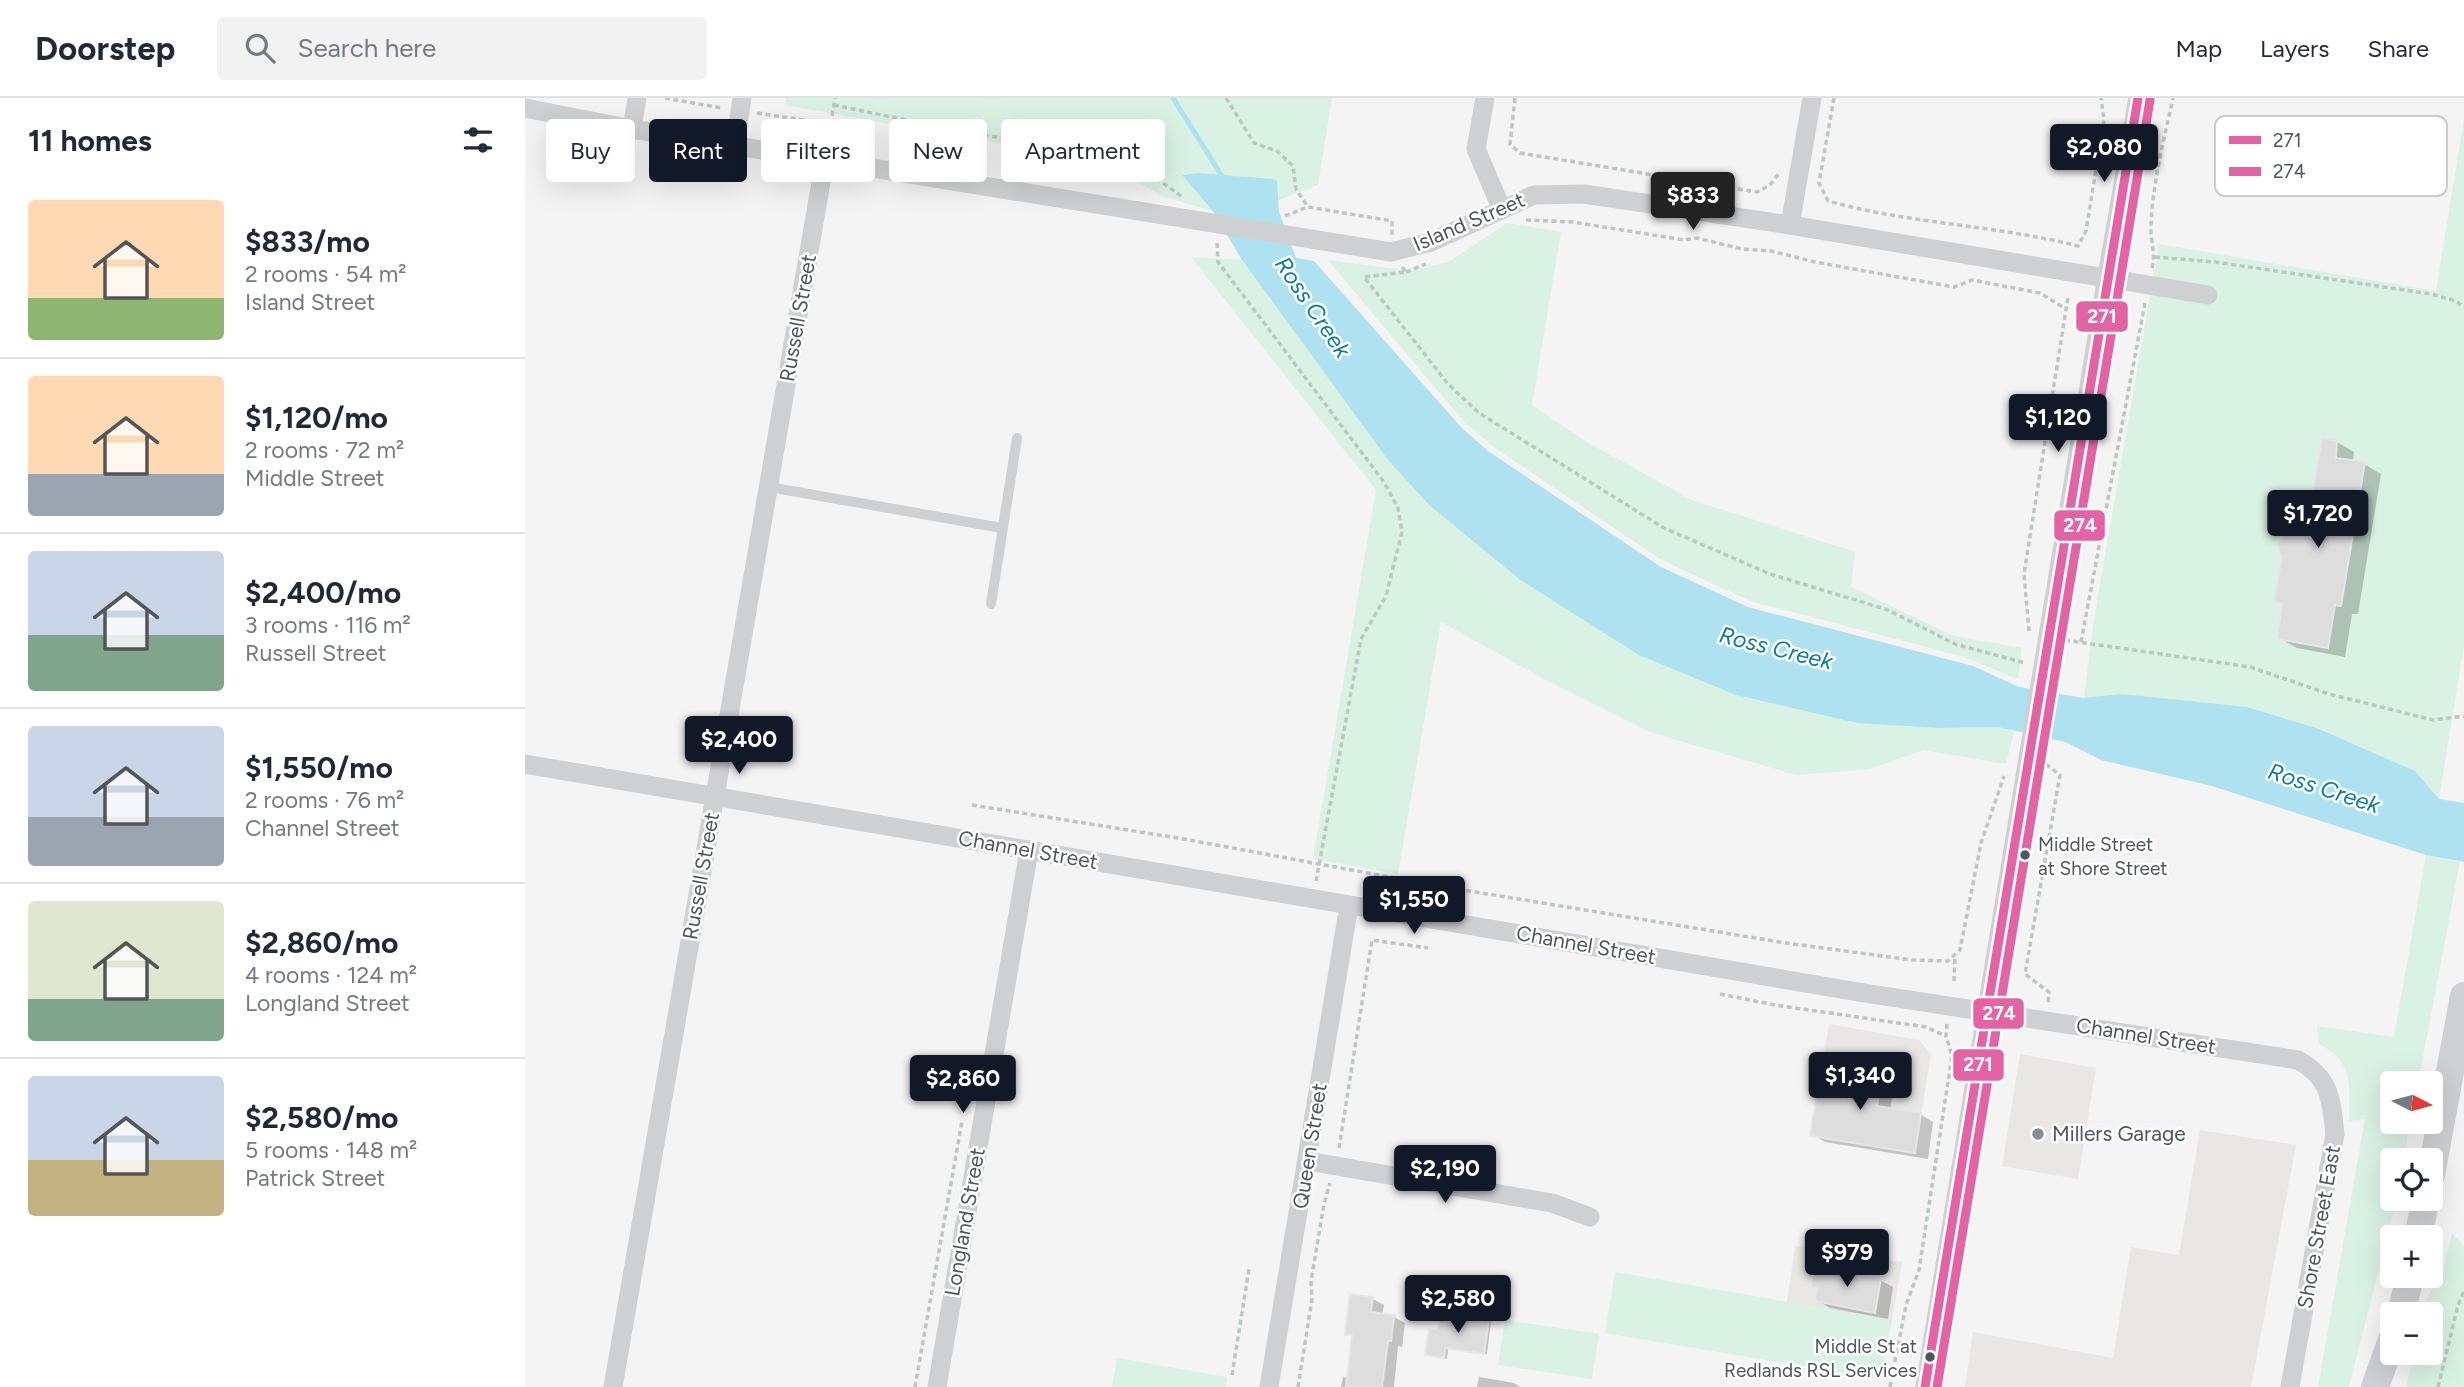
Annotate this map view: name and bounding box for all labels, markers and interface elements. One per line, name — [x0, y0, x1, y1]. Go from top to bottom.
search box — [217, 17, 707, 80]
text: Doorstep — [35, 29, 175, 68]
icon: search — [241, 29, 279, 67]
text: Search here — [297, 32, 436, 64]
text: Map — [2175, 34, 2222, 63]
text: Layers — [2260, 34, 2329, 63]
text: Share — [2367, 34, 2429, 63]
legend — [2215, 116, 2447, 196]
chip: Buy — [546, 119, 635, 182]
chip: Rent — [649, 119, 747, 182]
chip: Filters — [761, 119, 875, 182]
chip: New — [889, 119, 987, 182]
chip: Apartment — [1001, 119, 1165, 182]
icon: filters — [459, 121, 497, 159]
text: 11 homes — [28, 122, 152, 159]
pin: $2,080 — [2047, 125, 2161, 184]
text: 271 — [2273, 129, 2302, 152]
text: $2,080 — [2066, 133, 2142, 161]
text: 274 — [2273, 160, 2306, 183]
pin: $833 — [1652, 172, 1734, 232]
text: $833 — [1667, 181, 1719, 209]
street label: Island Street — [1409, 187, 1528, 256]
text: $833/mo — [245, 223, 370, 260]
icon: home — [84, 228, 168, 312]
water label: Ross Creek — [1269, 251, 1357, 364]
street label: Russell Street — [774, 252, 821, 384]
text: 2 rooms · 54 m² — [245, 260, 407, 288]
text: Island Street — [245, 288, 375, 316]
line badge: 271 — [2075, 300, 2129, 333]
text: 271 — [2087, 305, 2117, 328]
pin: $1,120 — [2001, 394, 2115, 454]
text: $1,120/mo — [245, 399, 388, 436]
text: $1,120 — [2025, 403, 2091, 431]
icon: home — [84, 404, 168, 488]
text: 2 rooms · 72 m² — [245, 436, 404, 464]
text: Middle Street — [245, 464, 384, 492]
pin: $1,720 — [2261, 490, 2375, 550]
text: $1,720 — [2283, 499, 2353, 527]
line badge: 274 — [2053, 509, 2106, 542]
text: 274 — [2063, 514, 2097, 537]
text: $2,400/mo — [245, 574, 401, 611]
icon: home — [84, 579, 168, 663]
text: 3 rooms · 116 m² — [245, 611, 411, 639]
water label: Ross Creek — [1716, 620, 1836, 676]
text: Russell Street — [245, 639, 386, 667]
pin: $2,400 — [682, 716, 796, 776]
text: $2,400 — [701, 725, 777, 753]
text: $1,550/mo — [245, 749, 393, 786]
icon: home — [84, 754, 168, 838]
water label: Ross Creek — [2265, 757, 2384, 819]
text: 2 rooms · 76 m² — [245, 786, 404, 814]
street label: Russell Street — [677, 810, 724, 942]
text: Channel Street — [245, 814, 400, 842]
street label: Channel Street — [956, 825, 1100, 874]
place label: Middle Street at Shore Street — [2038, 833, 2168, 880]
marker: Middle Street at Shore Street — [2018, 848, 2032, 862]
pin: $1,550 — [1357, 876, 1471, 936]
text: $1,550 — [1379, 885, 1449, 913]
street label: Channel Street — [1514, 920, 1658, 969]
text: $2,860/mo — [245, 924, 398, 961]
icon: home — [84, 929, 168, 1013]
text: 4 rooms · 124 m² — [245, 961, 417, 989]
text: Longland Street — [245, 989, 410, 1017]
line badge: 274 — [1972, 997, 2025, 1030]
text: 274 — [1982, 1002, 2016, 1025]
street label: Channel Street — [2074, 1012, 2218, 1059]
line badge: 271 — [1952, 1048, 2005, 1082]
pin: $1,340 — [1803, 1052, 1917, 1112]
text: 271 — [1963, 1053, 1993, 1076]
pin: $2,860 — [906, 1056, 1020, 1115]
text: $1,340 — [1825, 1061, 1895, 1089]
text: $2,860 — [926, 1064, 1000, 1092]
north arrow — [2380, 1071, 2443, 1134]
map controls — [2380, 1071, 2443, 1365]
street label: Queen Street — [1287, 1081, 1332, 1210]
text: $2,580/mo — [245, 1099, 398, 1136]
icon: home — [84, 1104, 168, 1188]
place label: Millers Garage — [2052, 1121, 2186, 1146]
marker: Millers Garage — [2030, 1126, 2046, 1142]
text: 5 rooms · 148 m² — [245, 1136, 417, 1164]
street label: Shore Street East — [2292, 1143, 2345, 1311]
street label: Longland Street — [939, 1146, 990, 1298]
pin: $2,190 — [1388, 1146, 1502, 1205]
button: locate — [2380, 1148, 2443, 1211]
text: $2,190 — [1410, 1154, 1480, 1182]
text: Patrick Street — [245, 1164, 385, 1192]
button: + — [2380, 1225, 2443, 1288]
pin: $979 — [1806, 1230, 1888, 1289]
text: $979 — [1821, 1238, 1873, 1266]
pin: $2,580 — [1401, 1276, 1515, 1335]
text: $2,580 — [1421, 1284, 1495, 1312]
button: − — [2380, 1302, 2443, 1365]
place label: Middle St at Redlands RSL Services — [1724, 1335, 1917, 1382]
marker: Middle St at Redlands RSL Services — [1923, 1350, 1937, 1364]

